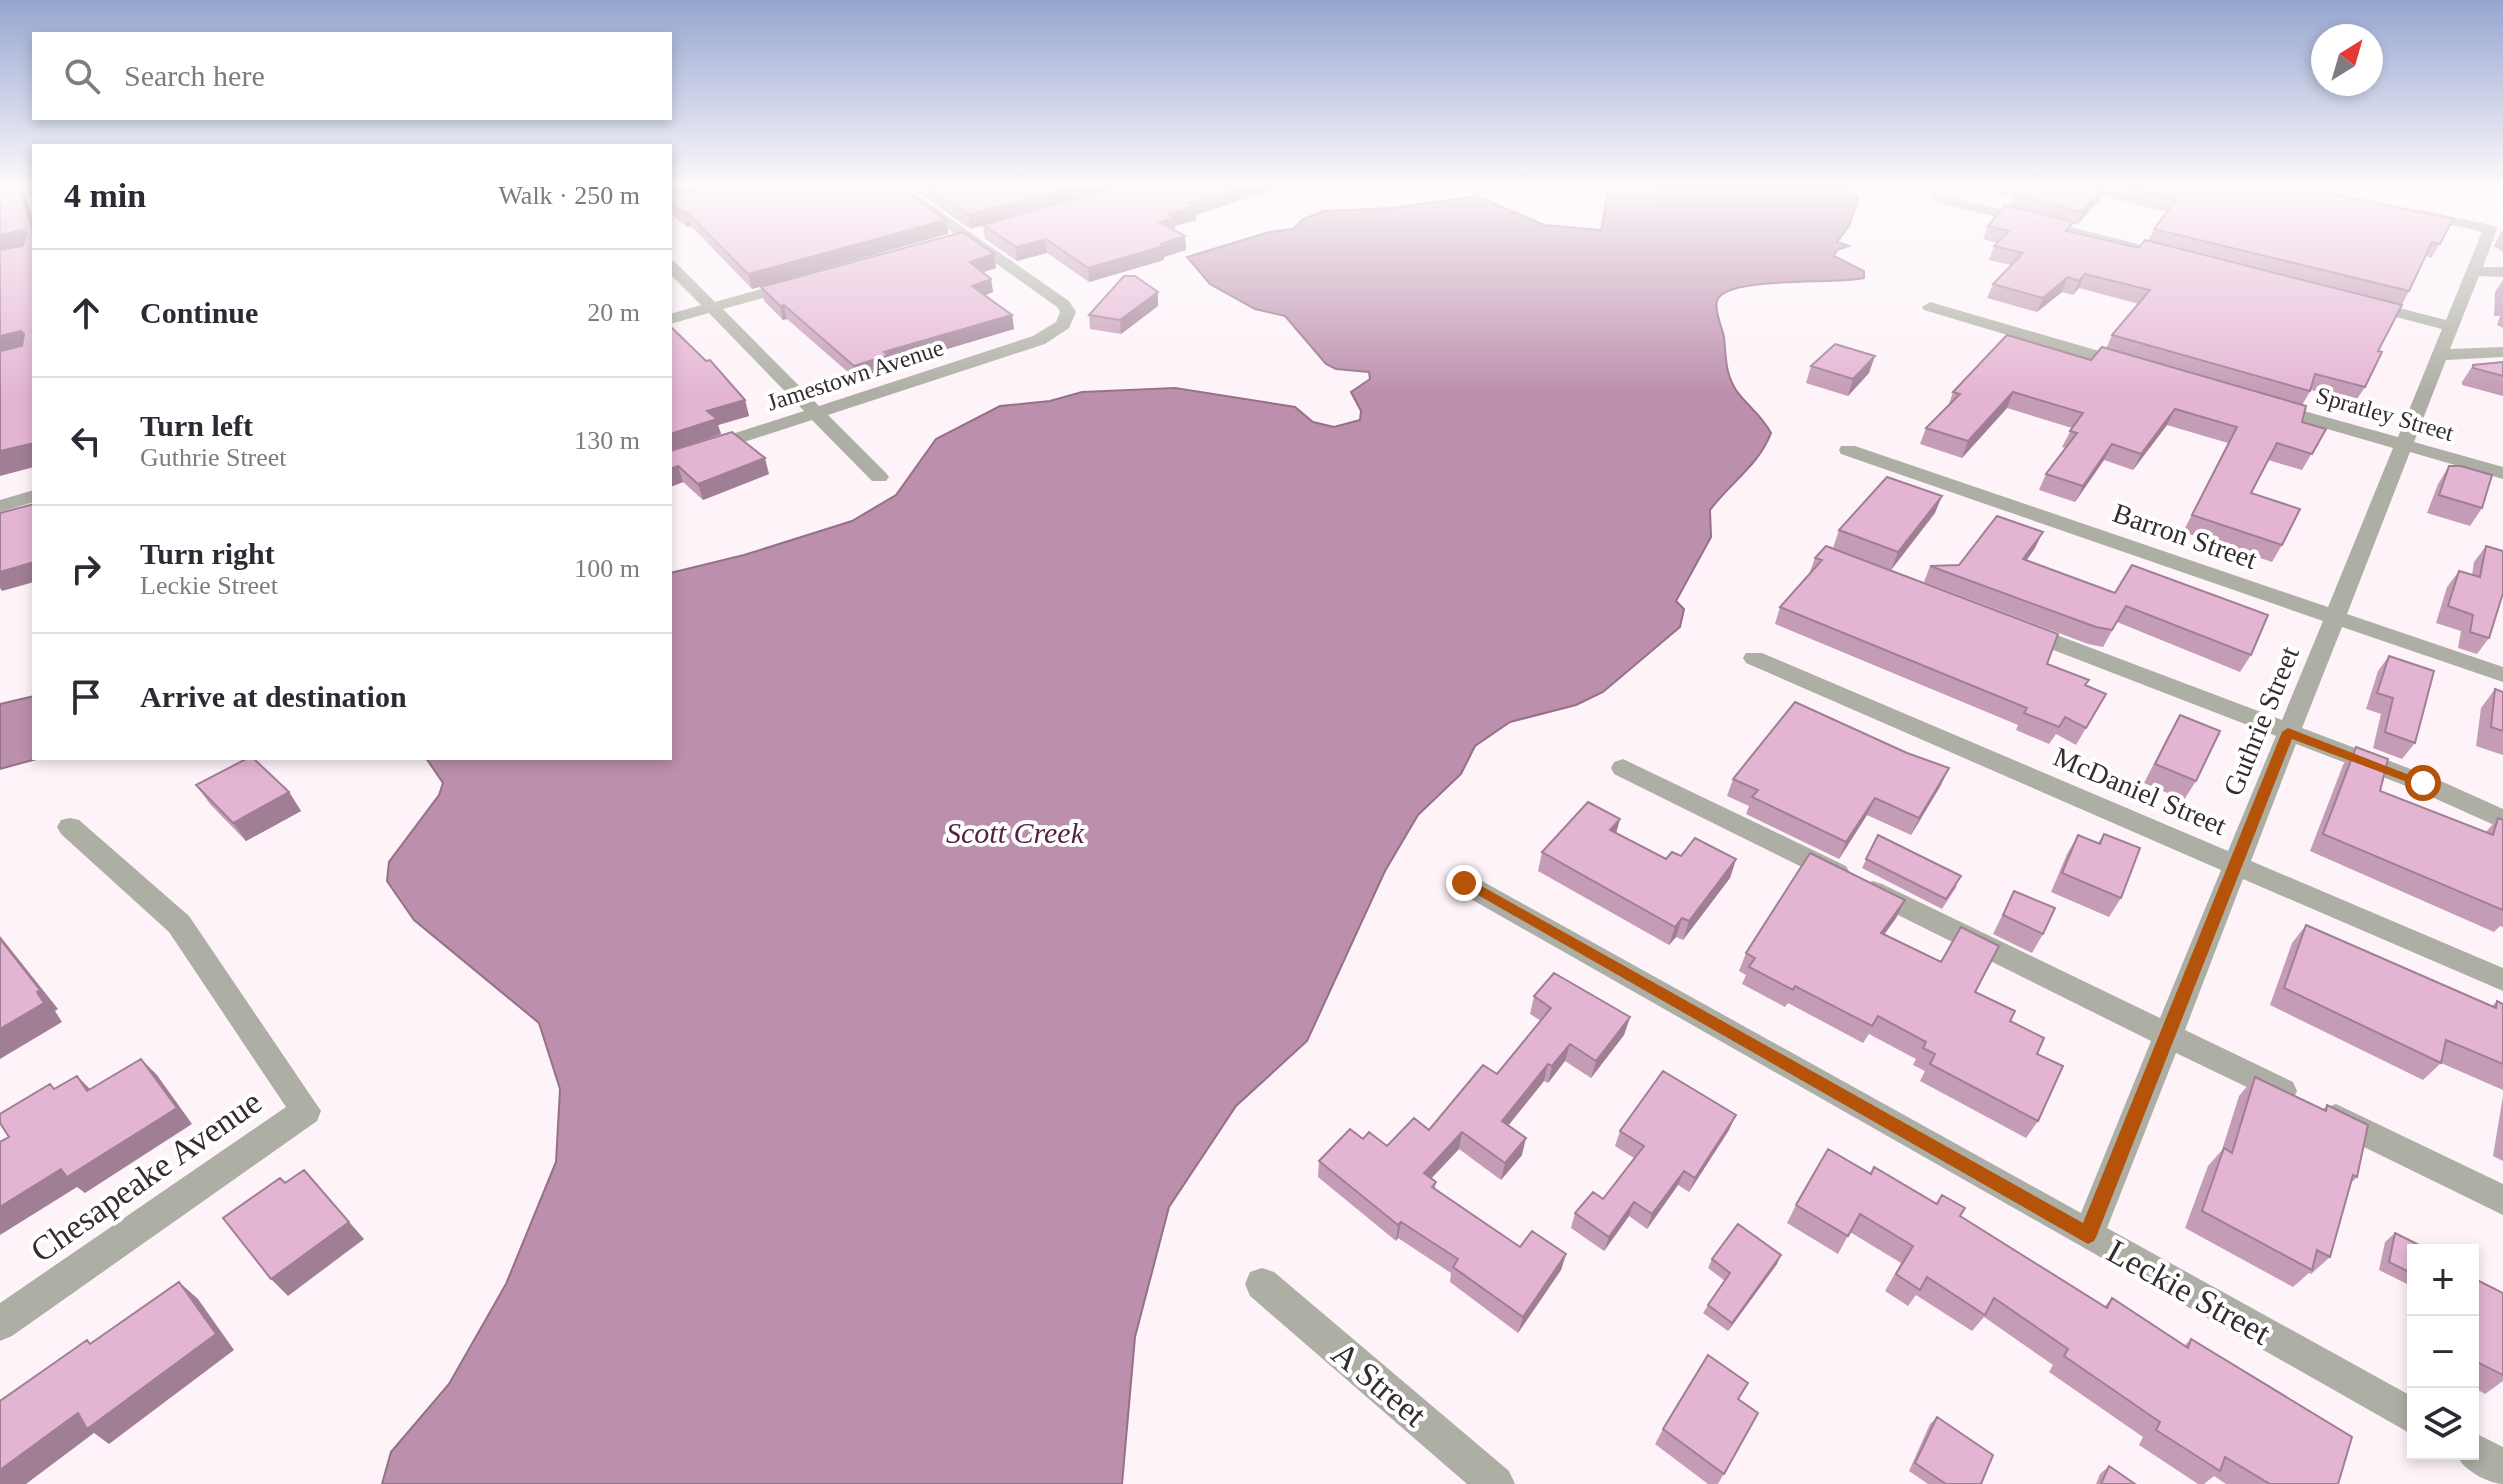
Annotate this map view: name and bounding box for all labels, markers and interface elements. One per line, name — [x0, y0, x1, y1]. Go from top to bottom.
north arrow — [2311, 24, 2383, 96]
search box — [32, 32, 672, 120]
icon: search — [60, 54, 104, 98]
text: Search here — [124, 59, 265, 92]
text: 4 min — [64, 177, 146, 214]
text: Walk · 250 m — [498, 181, 640, 210]
icon: ahead — [64, 291, 108, 335]
text: Continue — [140, 296, 258, 329]
text: 20 m — [587, 298, 640, 327]
street label: Jamestown Avenue — [763, 334, 947, 416]
street label: Spratley Street — [2313, 382, 2457, 446]
text: Turn left — [140, 409, 253, 442]
icon: left — [64, 419, 108, 463]
text: 130 m — [574, 426, 640, 455]
text: Guthrie Street — [140, 443, 287, 472]
street label: Barron Street — [2109, 497, 2261, 575]
text: Turn right — [140, 537, 275, 570]
icon: right — [64, 547, 108, 591]
text: 100 m — [574, 554, 640, 583]
text: Leckie Street — [140, 571, 278, 600]
street label: Guthrie Street — [2217, 642, 2305, 800]
icon: arrive — [64, 675, 108, 719]
text: Arrive at destination — [140, 680, 407, 713]
street label: McDaniel Street — [2049, 741, 2231, 841]
route start — [2405, 765, 2441, 801]
water label: Scott Creek — [946, 816, 1085, 849]
route end — [1446, 865, 1482, 901]
street label: Chesapeake Avenue — [24, 1083, 268, 1269]
street label: Leckie Street — [2101, 1232, 2277, 1352]
map controls — [2407, 1244, 2479, 1460]
button: + — [2407, 1244, 2479, 1316]
button: − — [2407, 1316, 2479, 1388]
street label: A Street — [1325, 1334, 1434, 1434]
button: layers — [2407, 1388, 2479, 1460]

